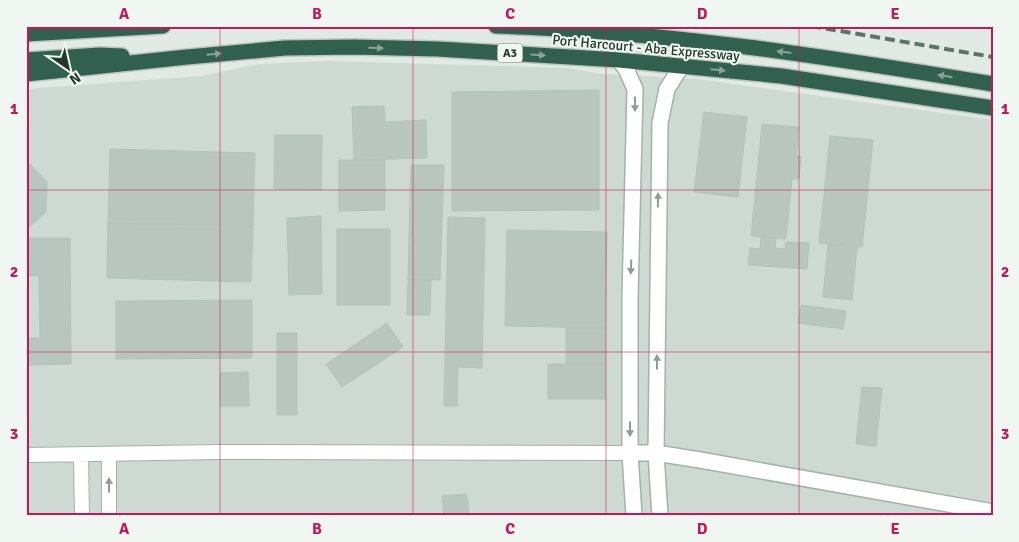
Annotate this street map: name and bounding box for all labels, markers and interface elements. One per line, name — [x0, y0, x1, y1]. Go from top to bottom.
text: A — [119, 4, 130, 24]
text: B — [312, 4, 322, 24]
text: C — [505, 4, 515, 24]
text: D — [697, 4, 708, 24]
text: E — [890, 4, 900, 24]
street label: Port Harcourt - Aba Expressway — [552, 31, 741, 65]
north arrow — [42, 42, 92, 92]
one-way arrow — [368, 44, 384, 52]
road number: A3 — [498, 44, 522, 62]
one-way arrow — [776, 48, 792, 56]
one-way arrow — [206, 50, 222, 58]
one-way arrow — [531, 51, 547, 59]
one-way arrow — [710, 66, 726, 74]
text: N — [66, 69, 84, 88]
one-way arrow — [936, 72, 952, 80]
one-way arrow — [631, 96, 639, 112]
text: 1 — [10, 99, 19, 119]
text: 1 — [1001, 99, 1010, 119]
one-way arrow — [654, 191, 662, 207]
one-way arrow — [627, 259, 635, 275]
text: 2 — [10, 262, 18, 282]
text: 2 — [1001, 262, 1009, 282]
one-way arrow — [653, 354, 661, 370]
one-way arrow — [626, 421, 634, 437]
text: 3 — [10, 424, 18, 444]
text: 3 — [1001, 424, 1009, 444]
one-way arrow — [105, 476, 113, 492]
text: A — [119, 519, 130, 539]
text: B — [312, 519, 322, 539]
text: C — [505, 519, 515, 539]
text: D — [697, 519, 708, 539]
text: E — [890, 519, 900, 539]

